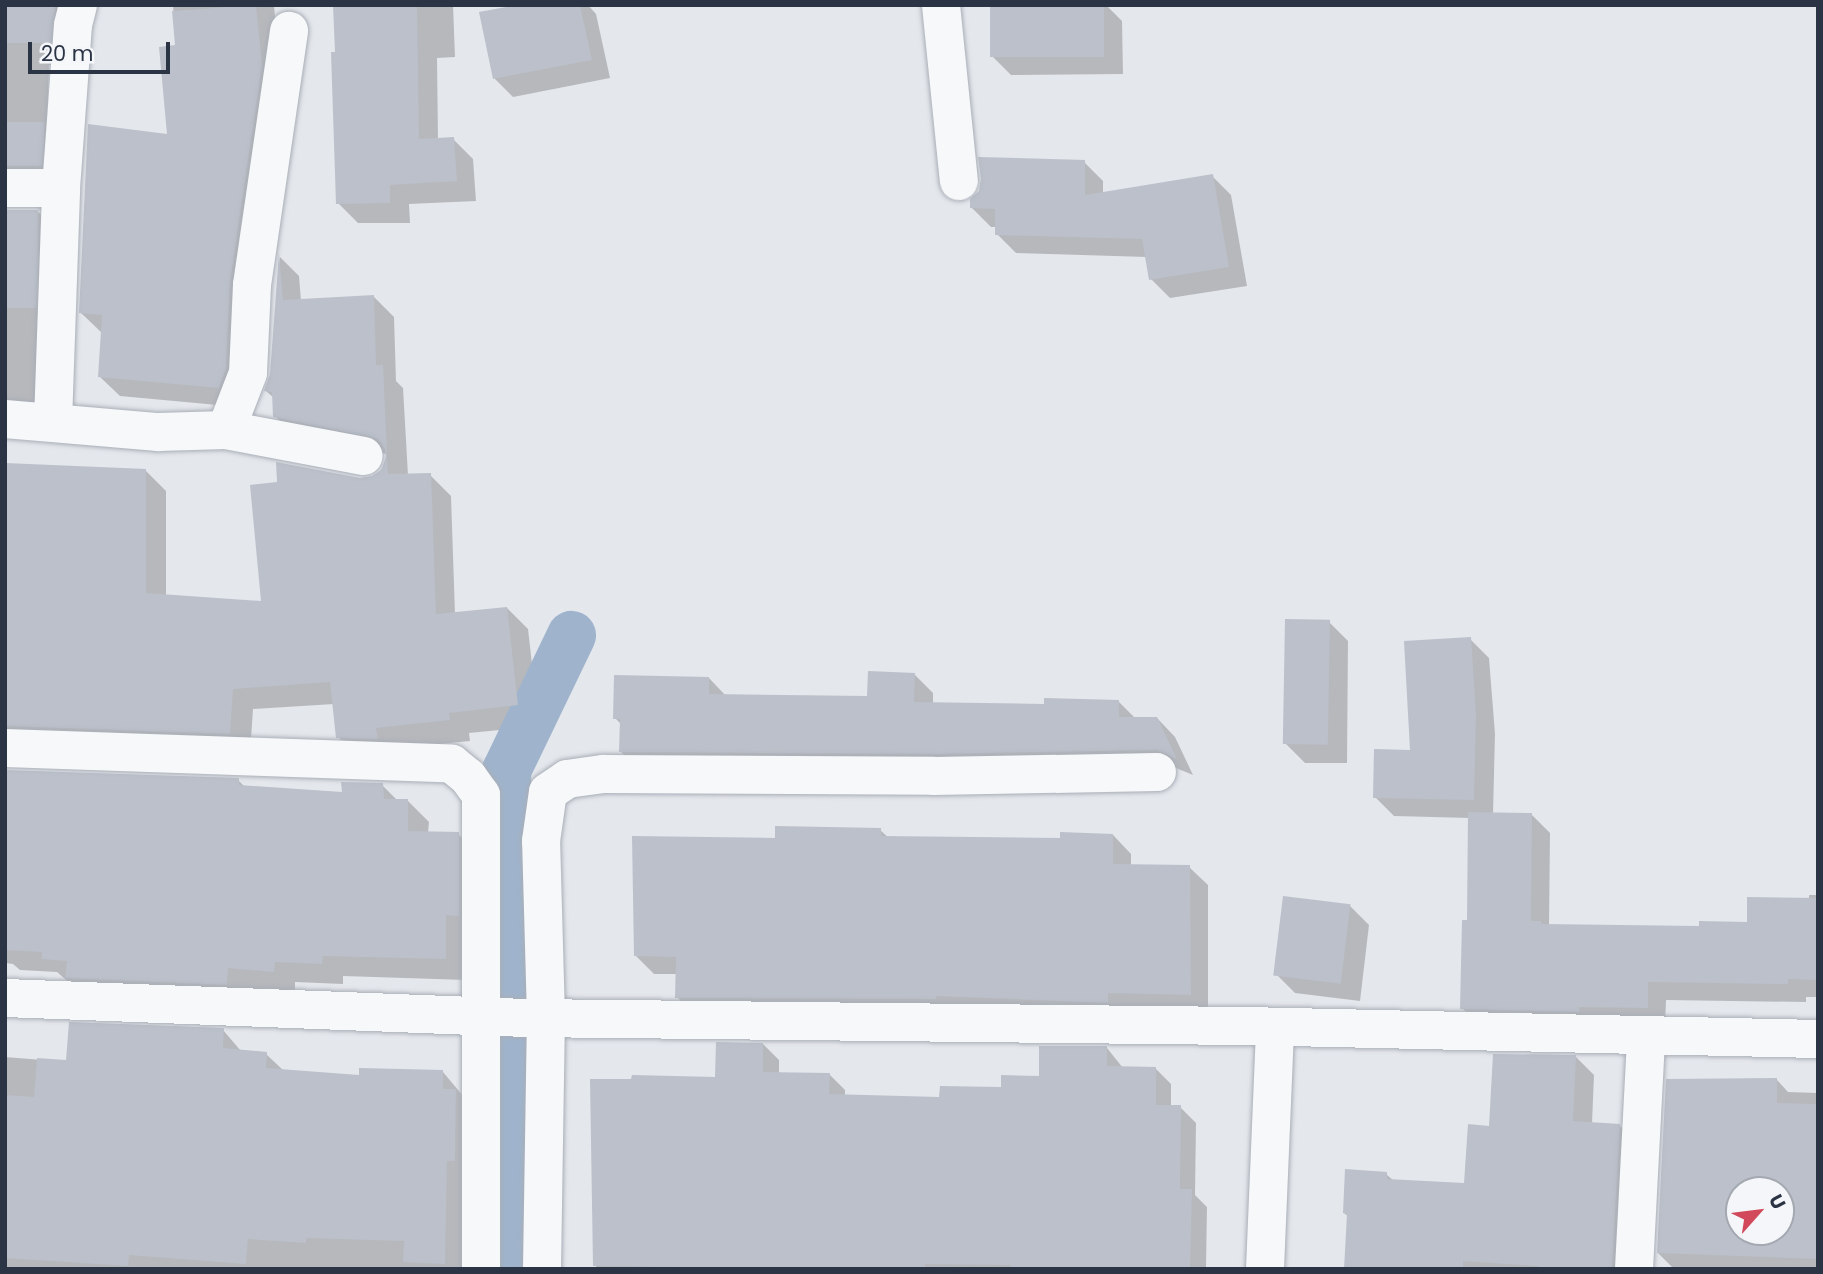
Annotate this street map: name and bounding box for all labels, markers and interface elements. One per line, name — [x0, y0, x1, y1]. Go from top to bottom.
scale bar — [32, 28, 173, 72]
text: 20 m — [41, 39, 94, 68]
north arrow — [1725, 1176, 1795, 1246]
text: U — [1762, 1190, 1792, 1214]

